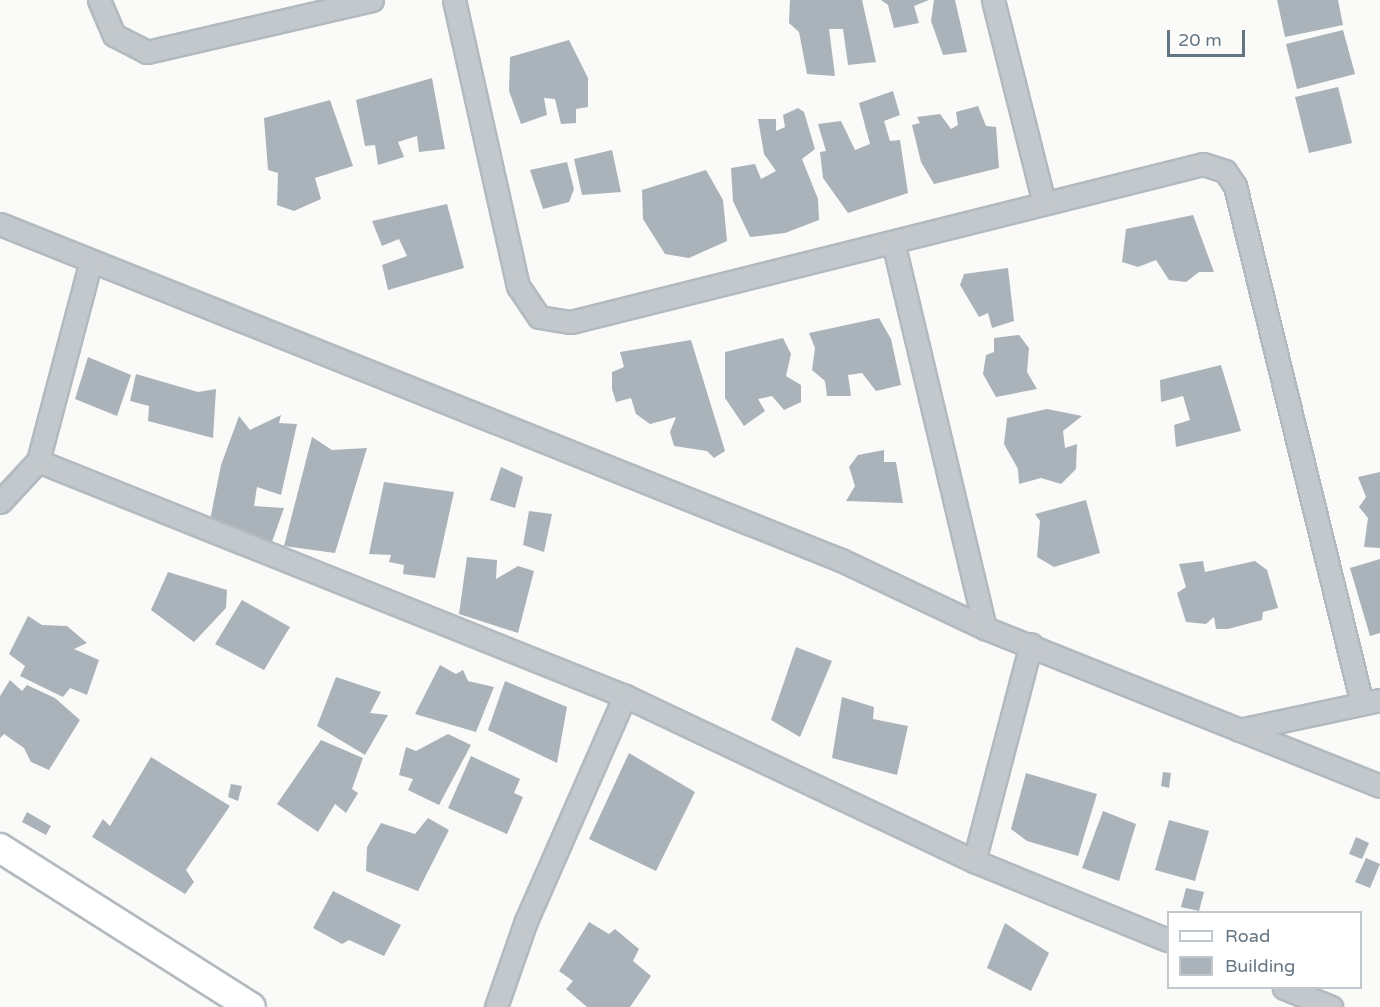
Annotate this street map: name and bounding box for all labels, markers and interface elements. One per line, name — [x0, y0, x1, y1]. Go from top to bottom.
scale bar — [1170, 18, 1248, 56]
text: 20 m — [1178, 29, 1222, 51]
legend — [1167, 911, 1362, 989]
text: Road — [1225, 925, 1270, 947]
text: Building — [1225, 955, 1295, 977]

